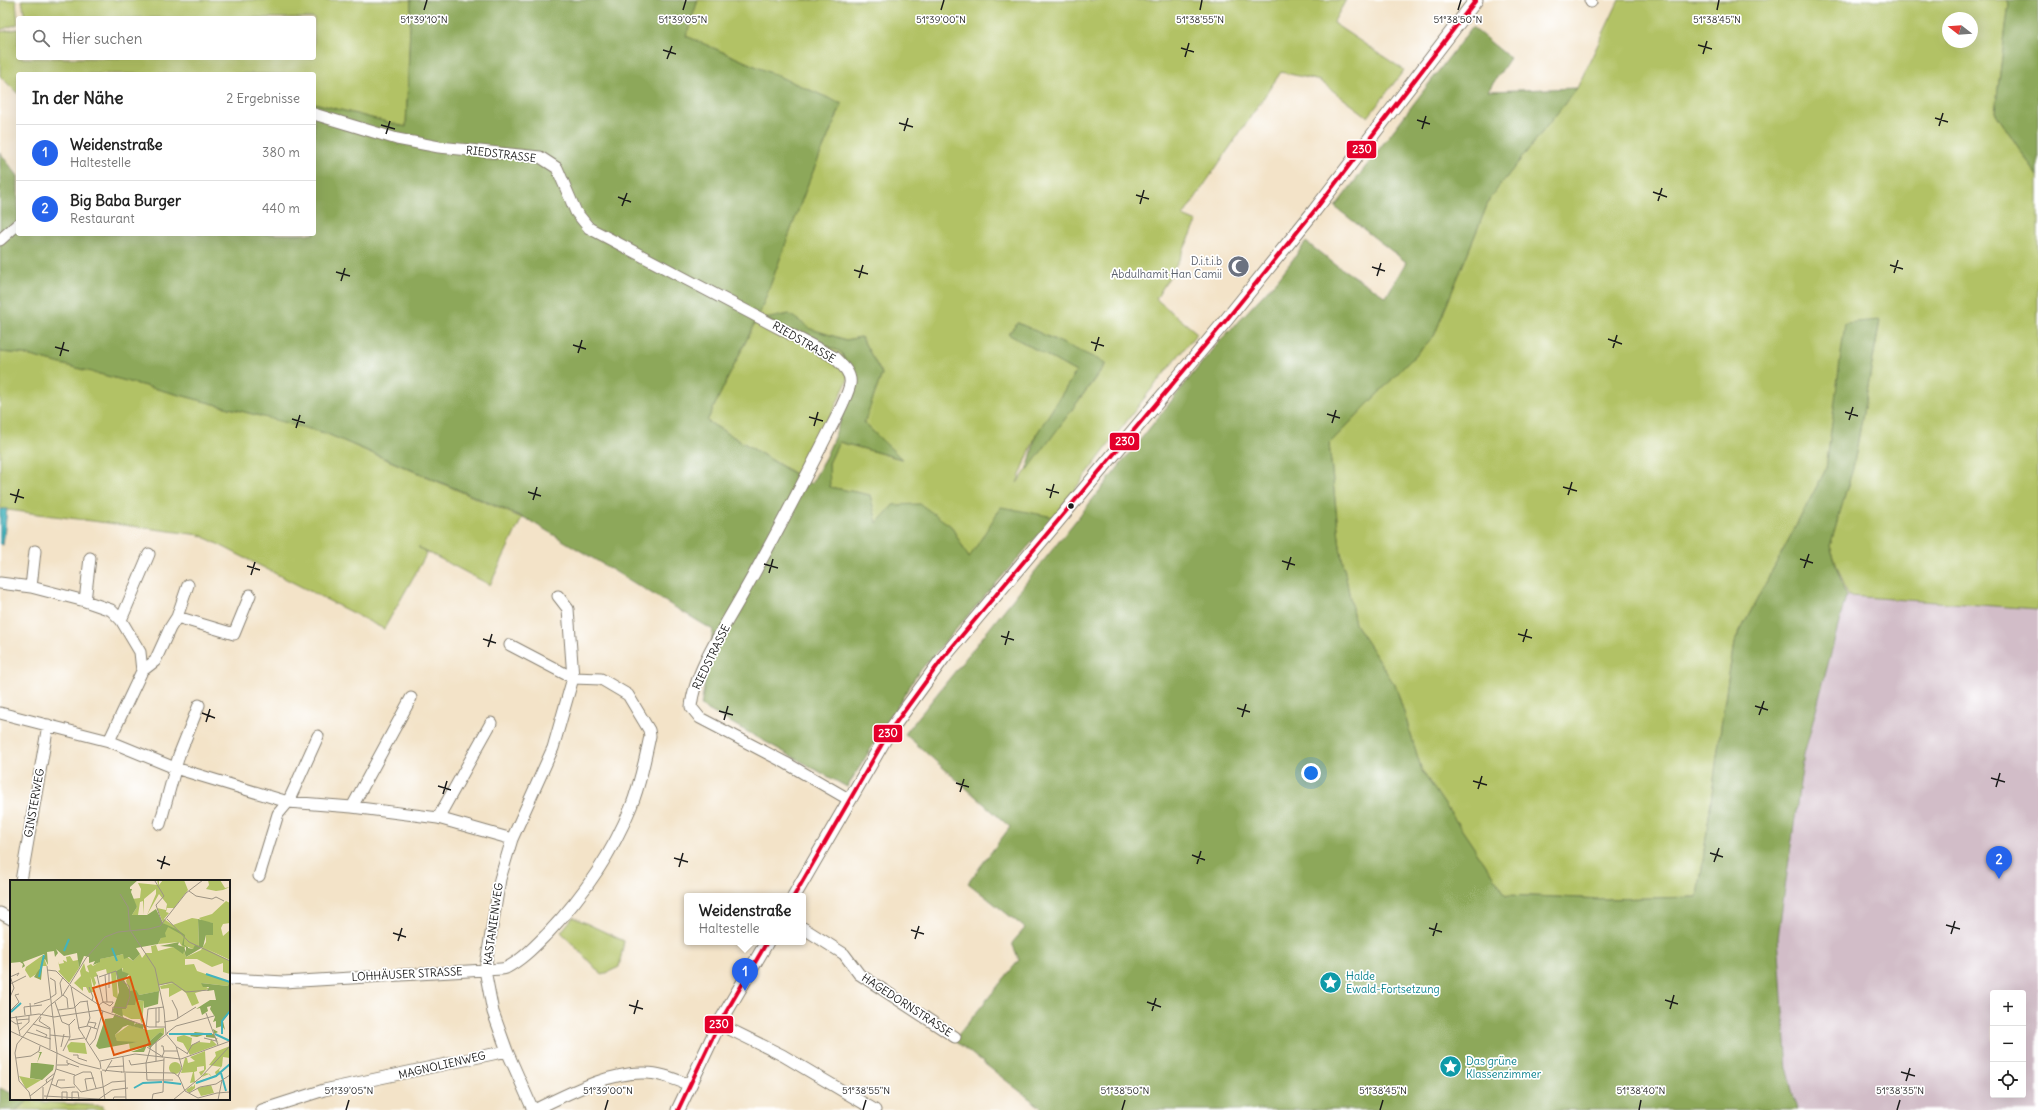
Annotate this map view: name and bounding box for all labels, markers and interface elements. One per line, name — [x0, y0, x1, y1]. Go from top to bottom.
north arrow — [1942, 12, 1978, 48]
text: 51°39'10"N — [400, 13, 448, 26]
text: 51°39'05"N — [658, 13, 708, 26]
text: 51°39'00"N — [916, 13, 966, 26]
text: 51°38'55"N — [1176, 13, 1224, 26]
text: 51°38'50"N — [1433, 13, 1483, 26]
text: 51°38'45"N — [1693, 13, 1741, 26]
search box — [16, 16, 316, 60]
icon: search — [30, 27, 52, 49]
text: Hier suchen — [62, 29, 142, 48]
text: In der Nähe — [32, 87, 124, 109]
text: 2 Ergebnisse — [226, 90, 300, 107]
text: Weidenstraße — [70, 135, 163, 154]
line badge: 230 — [1346, 140, 1377, 159]
text: 230 — [1352, 142, 1372, 156]
street label: RIEDSTRASSE — [465, 143, 537, 165]
text: 1 — [42, 144, 48, 161]
text: 380 m — [262, 144, 300, 161]
text: Haltestelle — [70, 154, 131, 171]
text: Big Baba Burger — [70, 191, 181, 210]
text: 2 — [41, 200, 49, 217]
text: 440 m — [262, 200, 300, 217]
text: Restaurant — [70, 210, 135, 227]
place label: D.i.t.i.b Abdulhamit Han Camii — [1111, 254, 1222, 281]
mosque icon: D.i.t.i.b Abdulhamit Han Camii — [1225, 254, 1251, 280]
street label: RIEDSTRASSE — [770, 318, 838, 366]
line badge: 230 — [1109, 432, 1140, 451]
text: 230 — [1115, 434, 1135, 448]
unlabelled marker — [1066, 501, 1076, 511]
street label: RIEDSTRASSE — [689, 622, 733, 692]
line badge: 230 — [873, 724, 903, 743]
text: 230 — [878, 726, 898, 740]
your location — [1301, 763, 1321, 783]
street label: GINSTERWEG — [21, 767, 47, 839]
pin: 2 — [1986, 846, 2012, 879]
inset map — [10, 880, 230, 1100]
street label: KASTANIENWEG — [480, 882, 506, 966]
popup — [684, 893, 806, 945]
text: Weidenstraße — [699, 901, 791, 920]
text: Haltestelle — [699, 920, 760, 937]
pin: 1 — [732, 958, 758, 991]
street label: LOHHÄUSER STRASSE — [351, 963, 463, 984]
place icon: Halde Ewald-Fortsetzung — [1318, 969, 1344, 995]
place label: Halde Ewald-Fortsetzung — [1346, 969, 1440, 996]
street label: HAGEDORNSTRASSE — [859, 971, 955, 1039]
map controls — [1990, 990, 2026, 1098]
button: + — [1990, 990, 2026, 1026]
line badge: 230 — [704, 1015, 734, 1034]
text: 230 — [709, 1017, 729, 1031]
button: − — [1990, 1026, 2026, 1062]
street label: MAGNOLIENWEG — [397, 1048, 487, 1082]
place icon: Das grüne Klassenzimmer — [1437, 1054, 1463, 1080]
place label: Das grüne Klassenzimmer — [1466, 1054, 1542, 1081]
button: locate — [1990, 1062, 2026, 1098]
text: 51°39'05"N — [324, 1084, 374, 1097]
text: 51°39'00"N — [583, 1084, 633, 1097]
text: 51°38'55"N — [842, 1084, 890, 1097]
text: 51°38'50"N — [1100, 1084, 1150, 1097]
text: 51°38'45"N — [1359, 1084, 1407, 1097]
text: 51°38'40"N — [1617, 1084, 1665, 1097]
text: 51°38'35"N — [1876, 1084, 1924, 1097]

